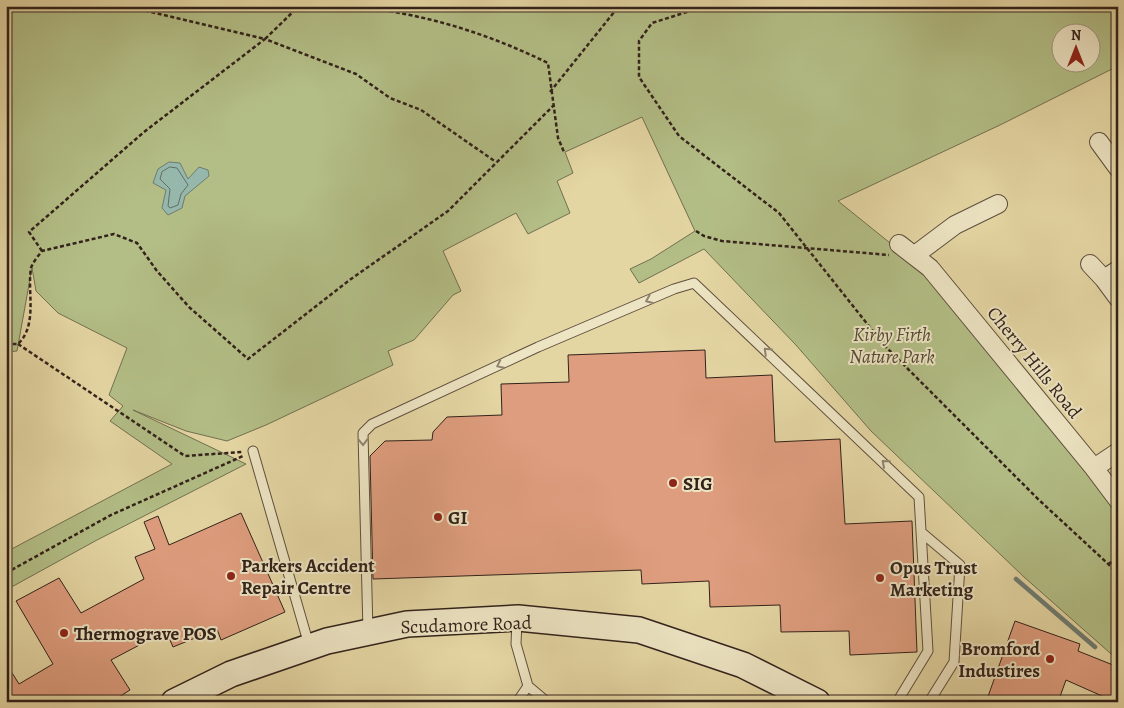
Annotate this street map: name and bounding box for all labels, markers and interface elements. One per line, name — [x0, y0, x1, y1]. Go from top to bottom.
north arrow — [1052, 22, 1102, 72]
text: N — [1071, 26, 1081, 45]
one-way arrow — [645, 293, 654, 304]
street label: Cherry Hills Road — [981, 301, 1088, 425]
park label: Kirby Firth Nature Park — [849, 322, 935, 370]
one-way arrow — [763, 348, 772, 357]
one-way arrow — [496, 359, 505, 369]
one-way arrow — [358, 438, 368, 446]
one-way arrow — [881, 459, 890, 468]
place label: SIG — [683, 471, 713, 497]
marker: SIG — [667, 477, 679, 489]
place label: GI — [448, 505, 467, 531]
marker: GI — [432, 511, 444, 523]
place label: Parkers Accident Repair Centre — [241, 553, 375, 601]
place label: Opus Trust Marketing — [890, 555, 978, 603]
marker: Parkers Accident Repair Centre — [225, 570, 237, 582]
marker: Opus Trust Marketing — [874, 572, 886, 584]
street label: Scudamore Road — [400, 610, 533, 640]
place label: Thermograve POS — [74, 621, 217, 647]
marker: Thermograve POS — [58, 627, 70, 639]
place label: Bromford Industires — [958, 636, 1041, 684]
marker: Bromford Industires — [1044, 653, 1056, 665]

